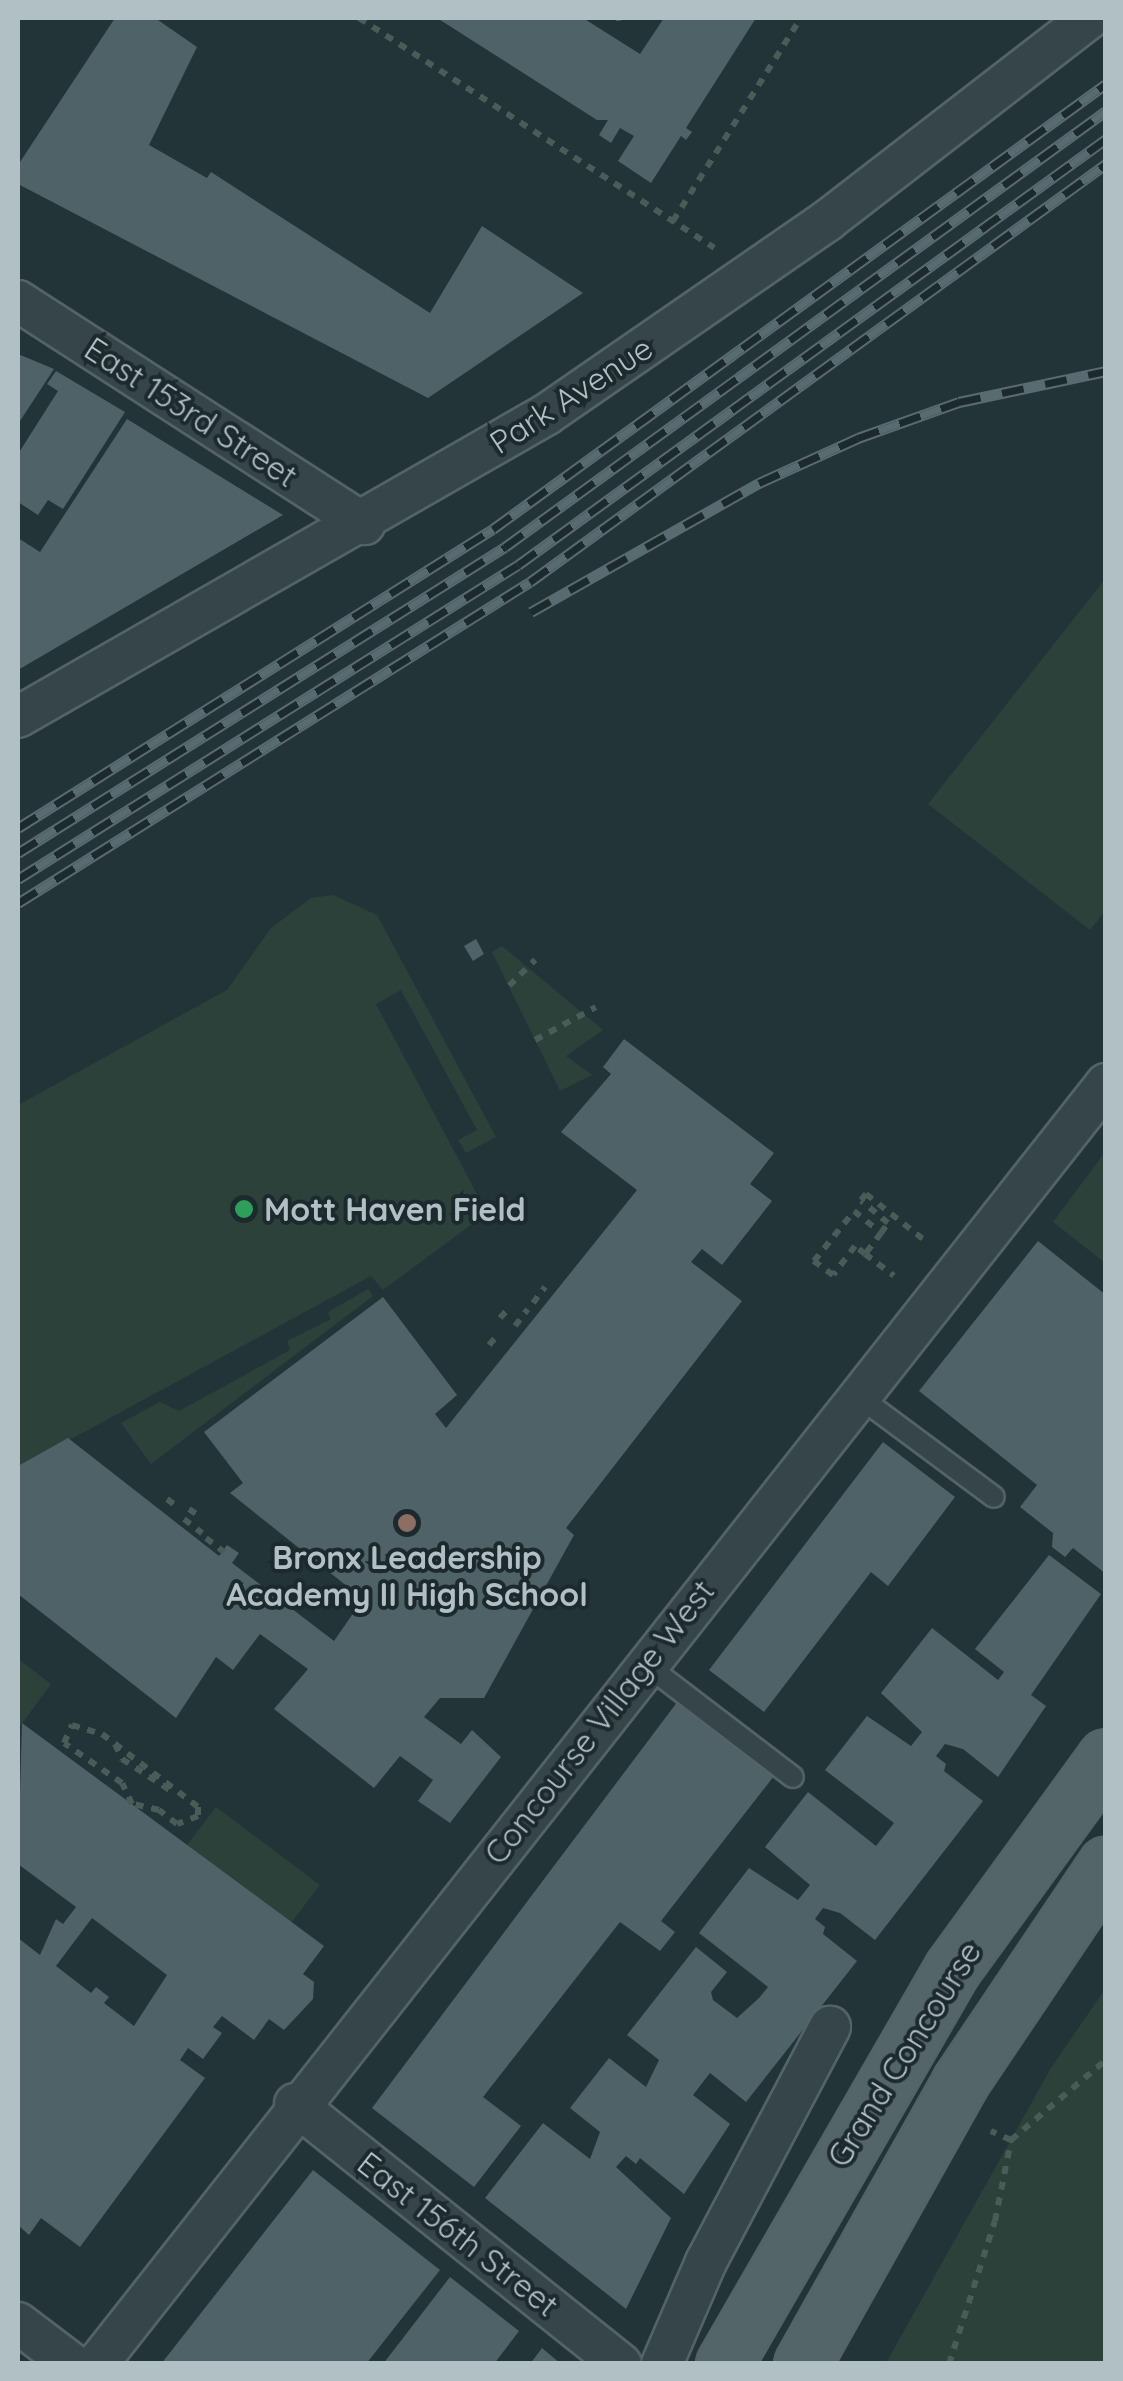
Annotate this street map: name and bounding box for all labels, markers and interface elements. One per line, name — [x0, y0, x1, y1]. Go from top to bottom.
street label: Park Avenue — [483, 328, 659, 462]
street label: East 153rd Street — [78, 329, 304, 495]
place label: Mott Haven Field — [264, 1190, 526, 1228]
marker: Mott Haven Field — [233, 1198, 255, 1220]
marker: Bronx Leadership Academy II High School — [396, 1512, 418, 1534]
place label: Bronx Leadership Academy II High School — [226, 1539, 588, 1614]
street label: Concourse Village West — [476, 1572, 722, 1872]
street label: Grand Concourse — [819, 1934, 989, 2174]
street label: East 156th Street — [350, 2144, 566, 2324]

